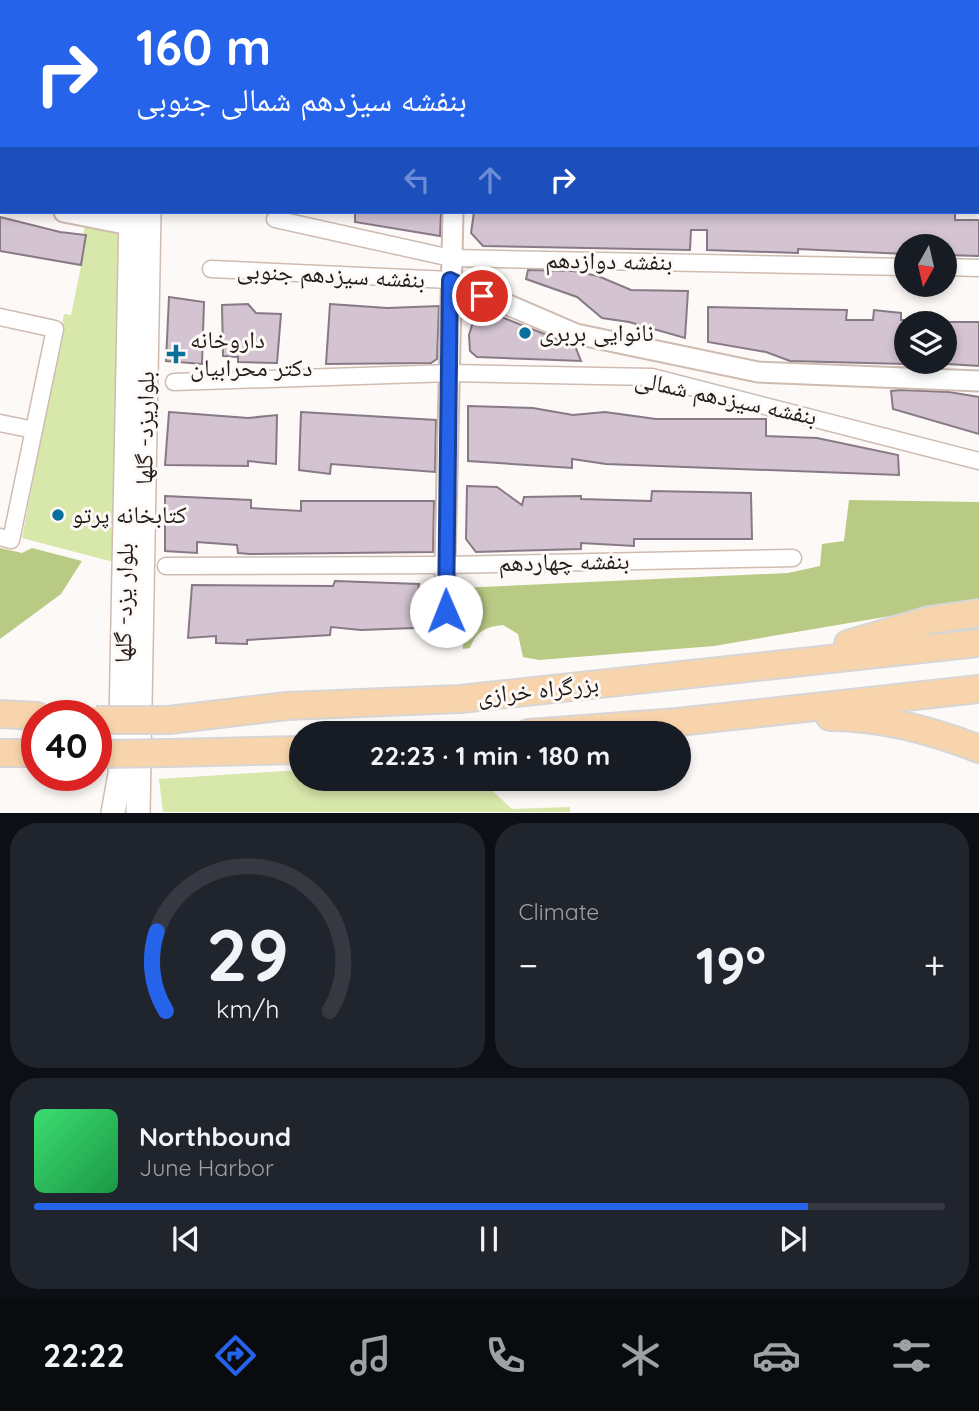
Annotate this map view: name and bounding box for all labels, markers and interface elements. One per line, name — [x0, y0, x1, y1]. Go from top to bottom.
text: 160 m — [136, 16, 271, 77]
icon: right — [21, 28, 112, 119]
text: بنفشه سیزدهم شمالی جنوبی — [136, 79, 467, 119]
icon: left — [398, 161, 436, 199]
icon: ahead — [471, 161, 509, 199]
icon: right — [544, 161, 582, 199]
north arrow — [894, 234, 957, 298]
map controls — [894, 234, 957, 374]
street label: بنفشه دوازدهم — [545, 244, 673, 278]
street label: بنفشه سیزدهم جنوبی — [236, 254, 426, 296]
pin — [452, 266, 512, 326]
icon: arrive — [463, 277, 501, 315]
button: layers — [894, 311, 957, 374]
place label: نانوایی بربری — [539, 317, 654, 347]
place label: داروخانه دکتر محرابیان — [190, 324, 313, 382]
marker: نانوایی بربری — [517, 325, 533, 341]
marker: داروخانه دکتر محرابیان — [168, 346, 184, 362]
street label: بنفشه سیزدهم شمالی — [632, 363, 820, 433]
street label: بلواریزد- گلها — [128, 371, 160, 485]
place label: كتابخانه پرتو — [72, 499, 187, 529]
marker: كتابخانه پرتو — [50, 507, 66, 523]
street label: بلوار یزد- گلها — [107, 543, 139, 663]
street label: بنفشه چهاردهم — [498, 545, 630, 579]
position arrow — [409, 574, 483, 648]
street label: بزرگراه خرازی — [476, 668, 600, 710]
speed limit sign: 40 — [21, 700, 112, 791]
text: 22:23 · 1 min · 180 m — [370, 739, 610, 772]
text: Climate — [519, 897, 599, 926]
text: 29 — [206, 909, 289, 1000]
text: 19° — [696, 932, 766, 997]
text: − — [519, 941, 538, 989]
text: + — [924, 941, 945, 989]
text: km/h — [216, 993, 279, 1024]
text: Northbound — [139, 1120, 291, 1153]
text: June Harbor — [139, 1153, 274, 1182]
icon: previous — [167, 1220, 205, 1258]
icon: pause — [470, 1220, 508, 1258]
icon: next — [774, 1220, 812, 1258]
icon: directions — [211, 1331, 260, 1380]
icon: music — [346, 1331, 395, 1380]
icon: phone — [481, 1331, 530, 1380]
icon: climate — [616, 1331, 665, 1380]
icon: car — [752, 1331, 801, 1380]
icon: filters — [887, 1331, 936, 1380]
text: 22:22 — [43, 1335, 125, 1375]

